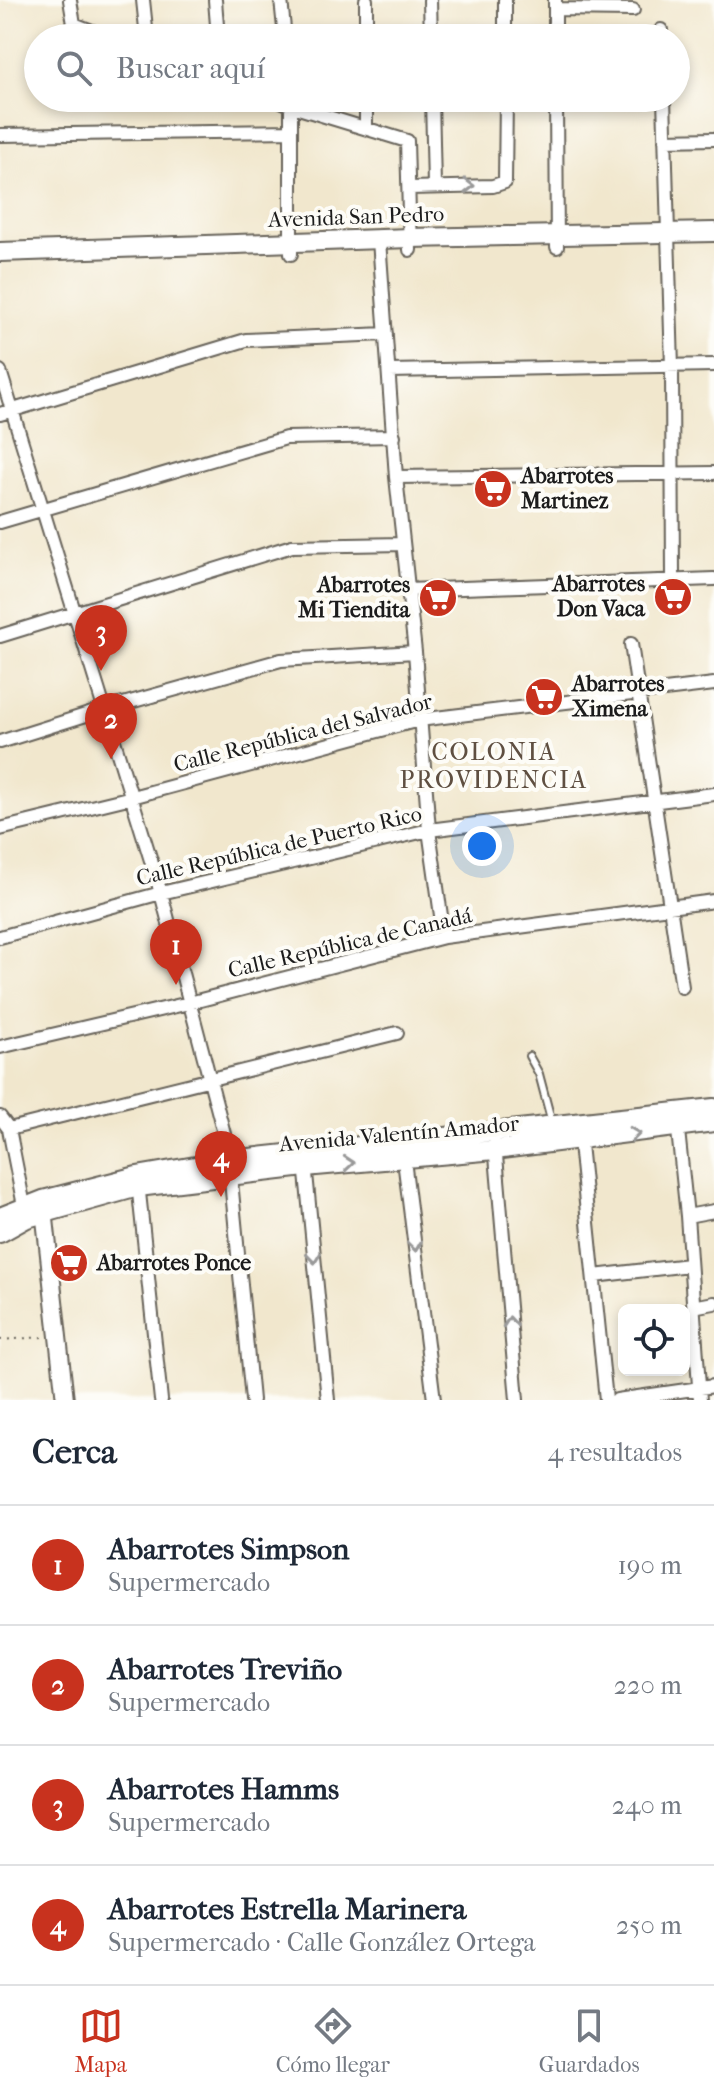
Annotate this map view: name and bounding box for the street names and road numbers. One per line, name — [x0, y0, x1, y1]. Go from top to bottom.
street label: Avenida San Pedro — [266, 201, 445, 233]
street label: Calle República del Salvador — [171, 688, 436, 778]
street label: Calle República de Puerto Rico — [134, 800, 424, 892]
street label: Calle República de Canadá — [226, 902, 475, 984]
street label: Avenida Valentín Amador — [277, 1111, 521, 1158]

